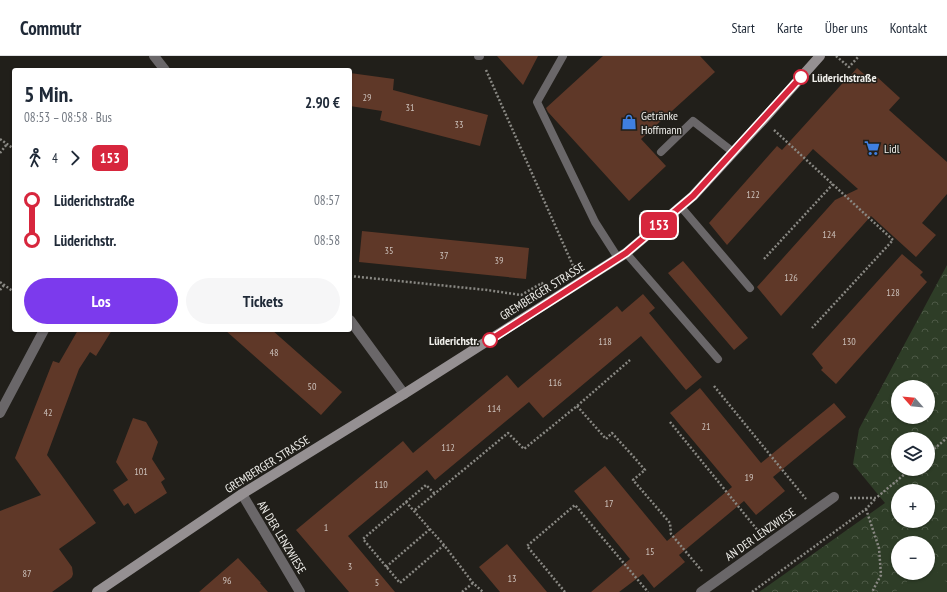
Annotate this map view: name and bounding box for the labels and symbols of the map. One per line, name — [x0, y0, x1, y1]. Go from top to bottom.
marker: Lüderichstraße — [793, 69, 809, 85]
place label: Lüderichstraße — [812, 70, 877, 85]
house number: 29 — [363, 91, 372, 104]
house number: 31 — [406, 101, 415, 114]
place label: Getränke Hoffmann — [641, 108, 682, 137]
shop icon: Getränke Hoffmann — [620, 113, 638, 131]
house number: 33 — [455, 118, 464, 131]
supermarket icon: Lidl — [863, 139, 881, 157]
place label: Lidl — [884, 141, 900, 156]
house number: 122 — [746, 188, 760, 201]
line badge: 153 — [636, 212, 682, 238]
house number: 124 — [822, 228, 836, 241]
house number: 35 — [385, 244, 394, 257]
house number: 37 — [440, 249, 449, 262]
house number: 39 — [495, 254, 504, 267]
street label: GREMBERGER STRASSE — [497, 259, 587, 323]
house number: 126 — [784, 271, 798, 284]
house number: 128 — [886, 286, 900, 299]
marker: Lüderichstr. — [482, 332, 498, 348]
place label: Lüderichstr. — [429, 333, 479, 348]
house number: 118 — [598, 335, 612, 348]
house number: 130 — [842, 335, 856, 348]
house number: 48 — [270, 346, 279, 359]
house number: 116 — [548, 376, 562, 389]
house number: 50 — [308, 380, 317, 393]
north arrow — [891, 380, 935, 424]
house number: 114 — [487, 402, 501, 415]
house number: 42 — [44, 406, 53, 419]
house number: 21 — [702, 420, 711, 433]
street label: GREMBERGER STRASSE — [222, 432, 312, 496]
house number: 112 — [441, 441, 455, 454]
house number: 101 — [134, 465, 148, 478]
house number: 19 — [745, 471, 754, 484]
house number: 110 — [374, 478, 388, 491]
house number: 17 — [605, 497, 614, 510]
street label: AN DER LENZWIESE — [254, 498, 310, 576]
street label: AN DER LENZWIESE — [722, 504, 798, 564]
house number: 1 — [324, 521, 328, 534]
house number: 15 — [646, 545, 655, 558]
house number: 3 — [348, 560, 352, 573]
house number: 87 — [23, 567, 32, 580]
house number: 13 — [508, 572, 517, 585]
house number: 96 — [223, 574, 232, 587]
house number: 5 — [375, 576, 379, 589]

